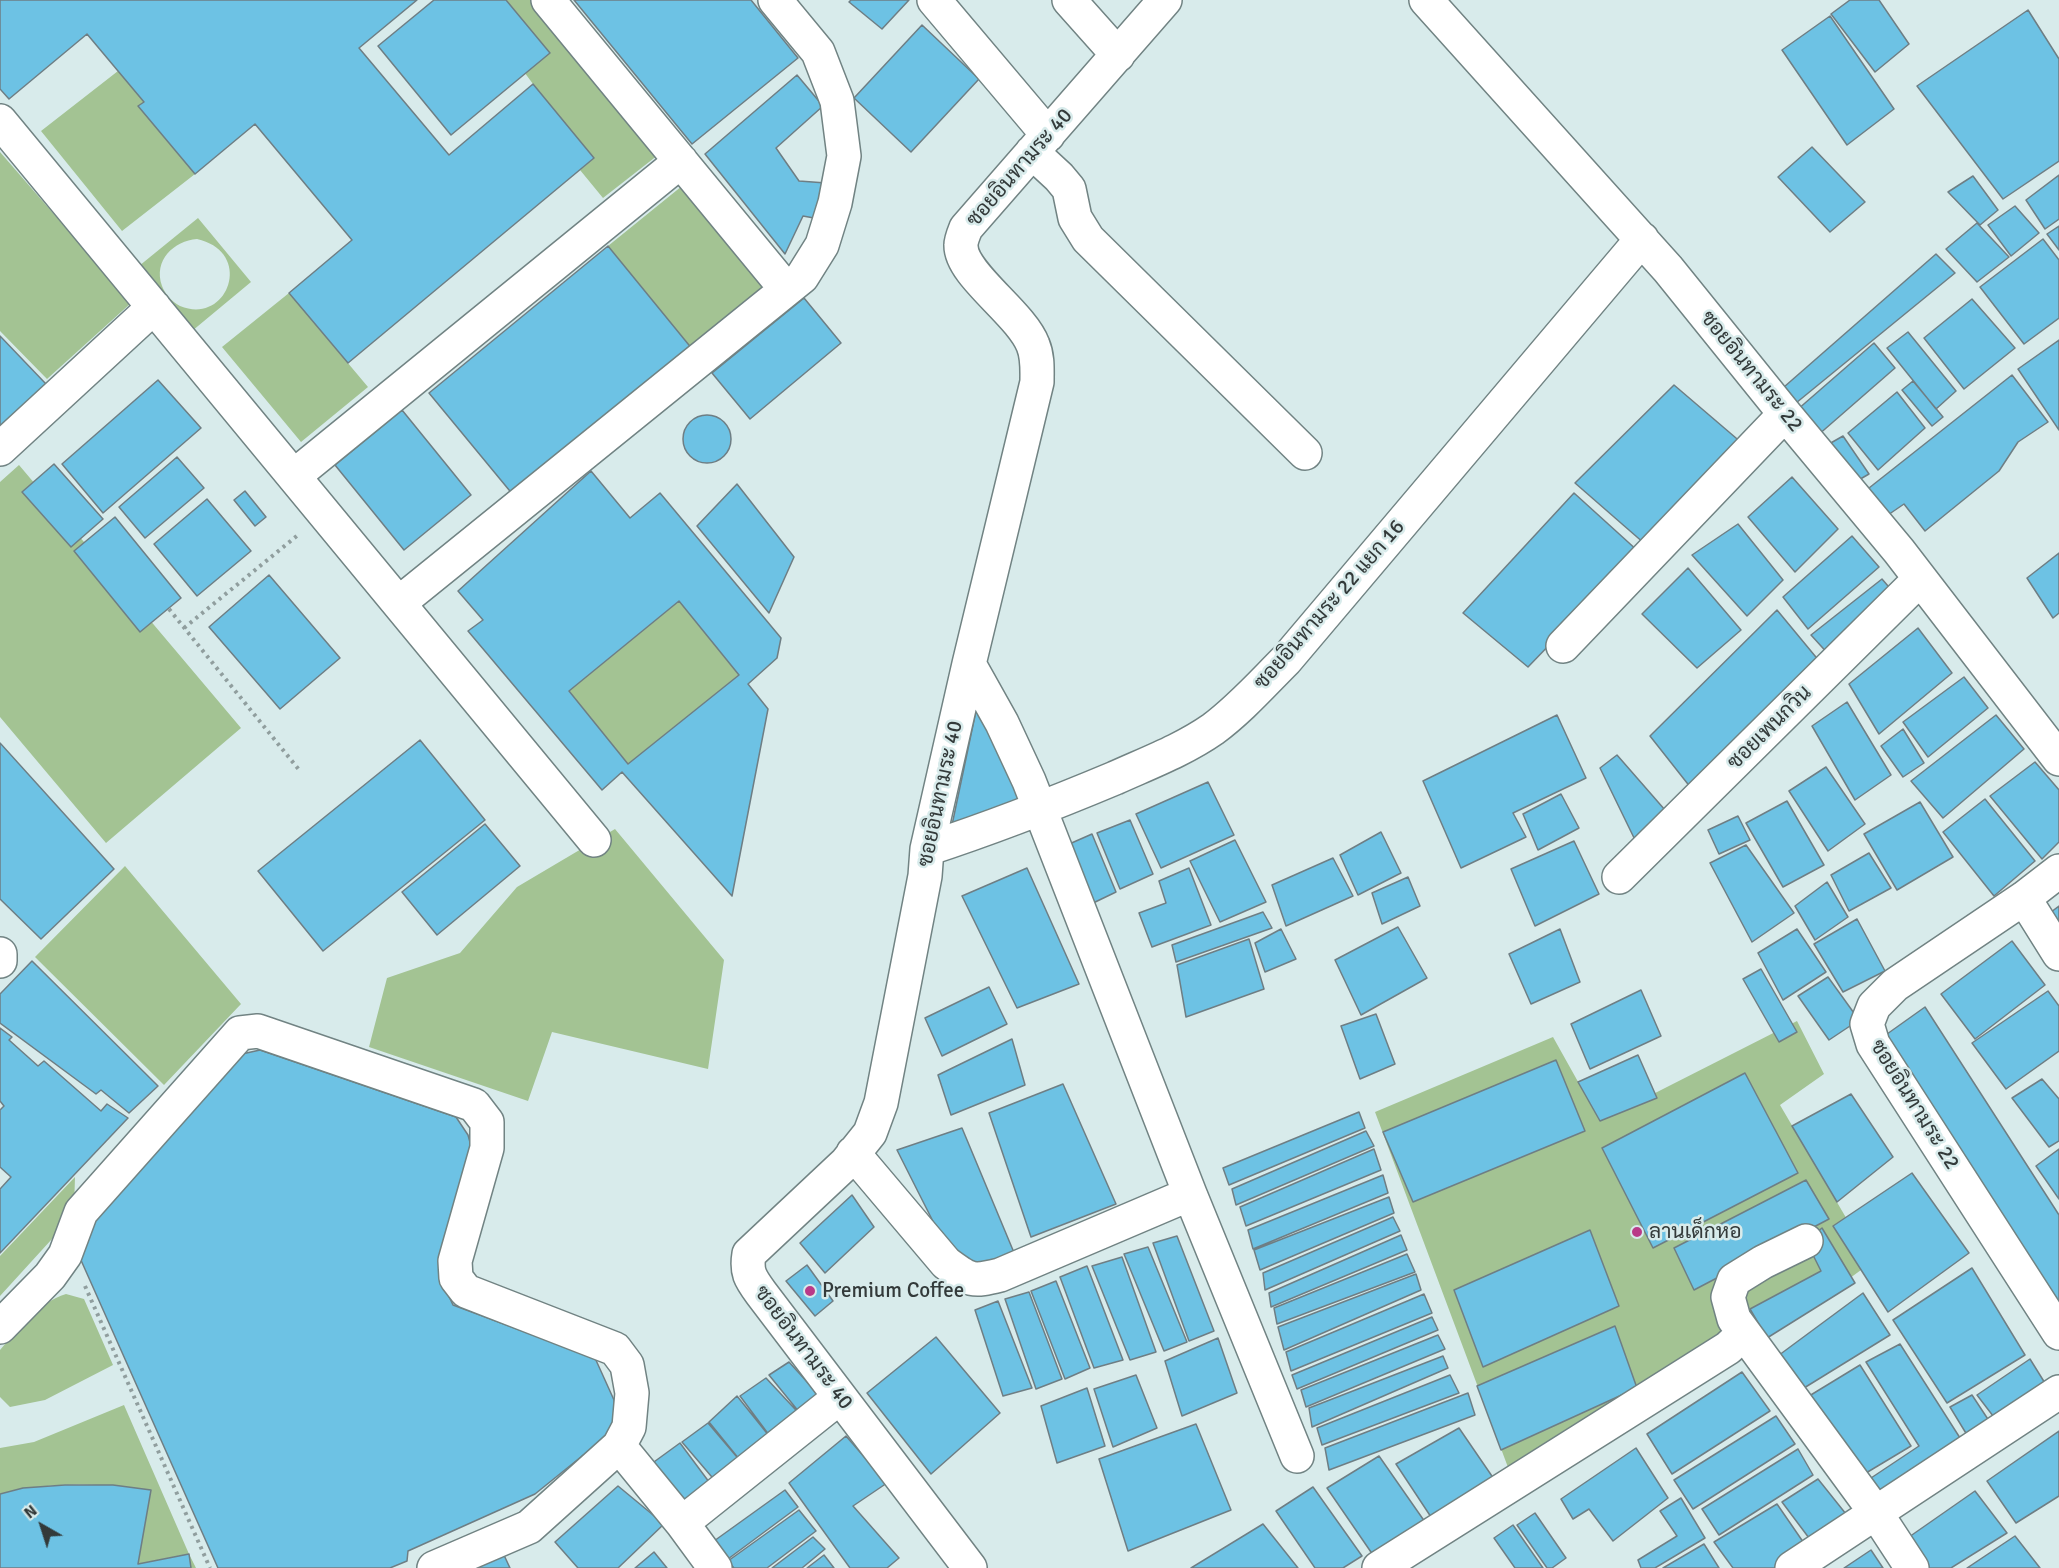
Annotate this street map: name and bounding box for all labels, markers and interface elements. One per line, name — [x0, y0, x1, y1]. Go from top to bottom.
street label: ซอยอินทามระ 40 — [962, 104, 1078, 232]
street label: ซอยอินทามระ 22 — [1694, 306, 1808, 438]
street label: ซอยอินทามระ 22 แยก 16 — [1249, 515, 1411, 695]
street label: ซอยเพนกวิน — [1723, 681, 1817, 775]
street label: ซอยอินทามระ 40 — [913, 719, 969, 869]
street label: ซอยอินทามระ 22 — [1864, 1035, 1964, 1175]
place label: ลานเด็กหอ — [1649, 1219, 1741, 1245]
marker: ลานเด็กหอ — [1630, 1225, 1644, 1239]
place label: Premium Coffee — [822, 1278, 964, 1304]
street label: ซอยอินทามระ 40 — [748, 1281, 858, 1415]
marker: Premium Coffee — [803, 1284, 817, 1298]
north arrow — [12, 1496, 72, 1556]
text: N — [20, 1501, 41, 1523]

